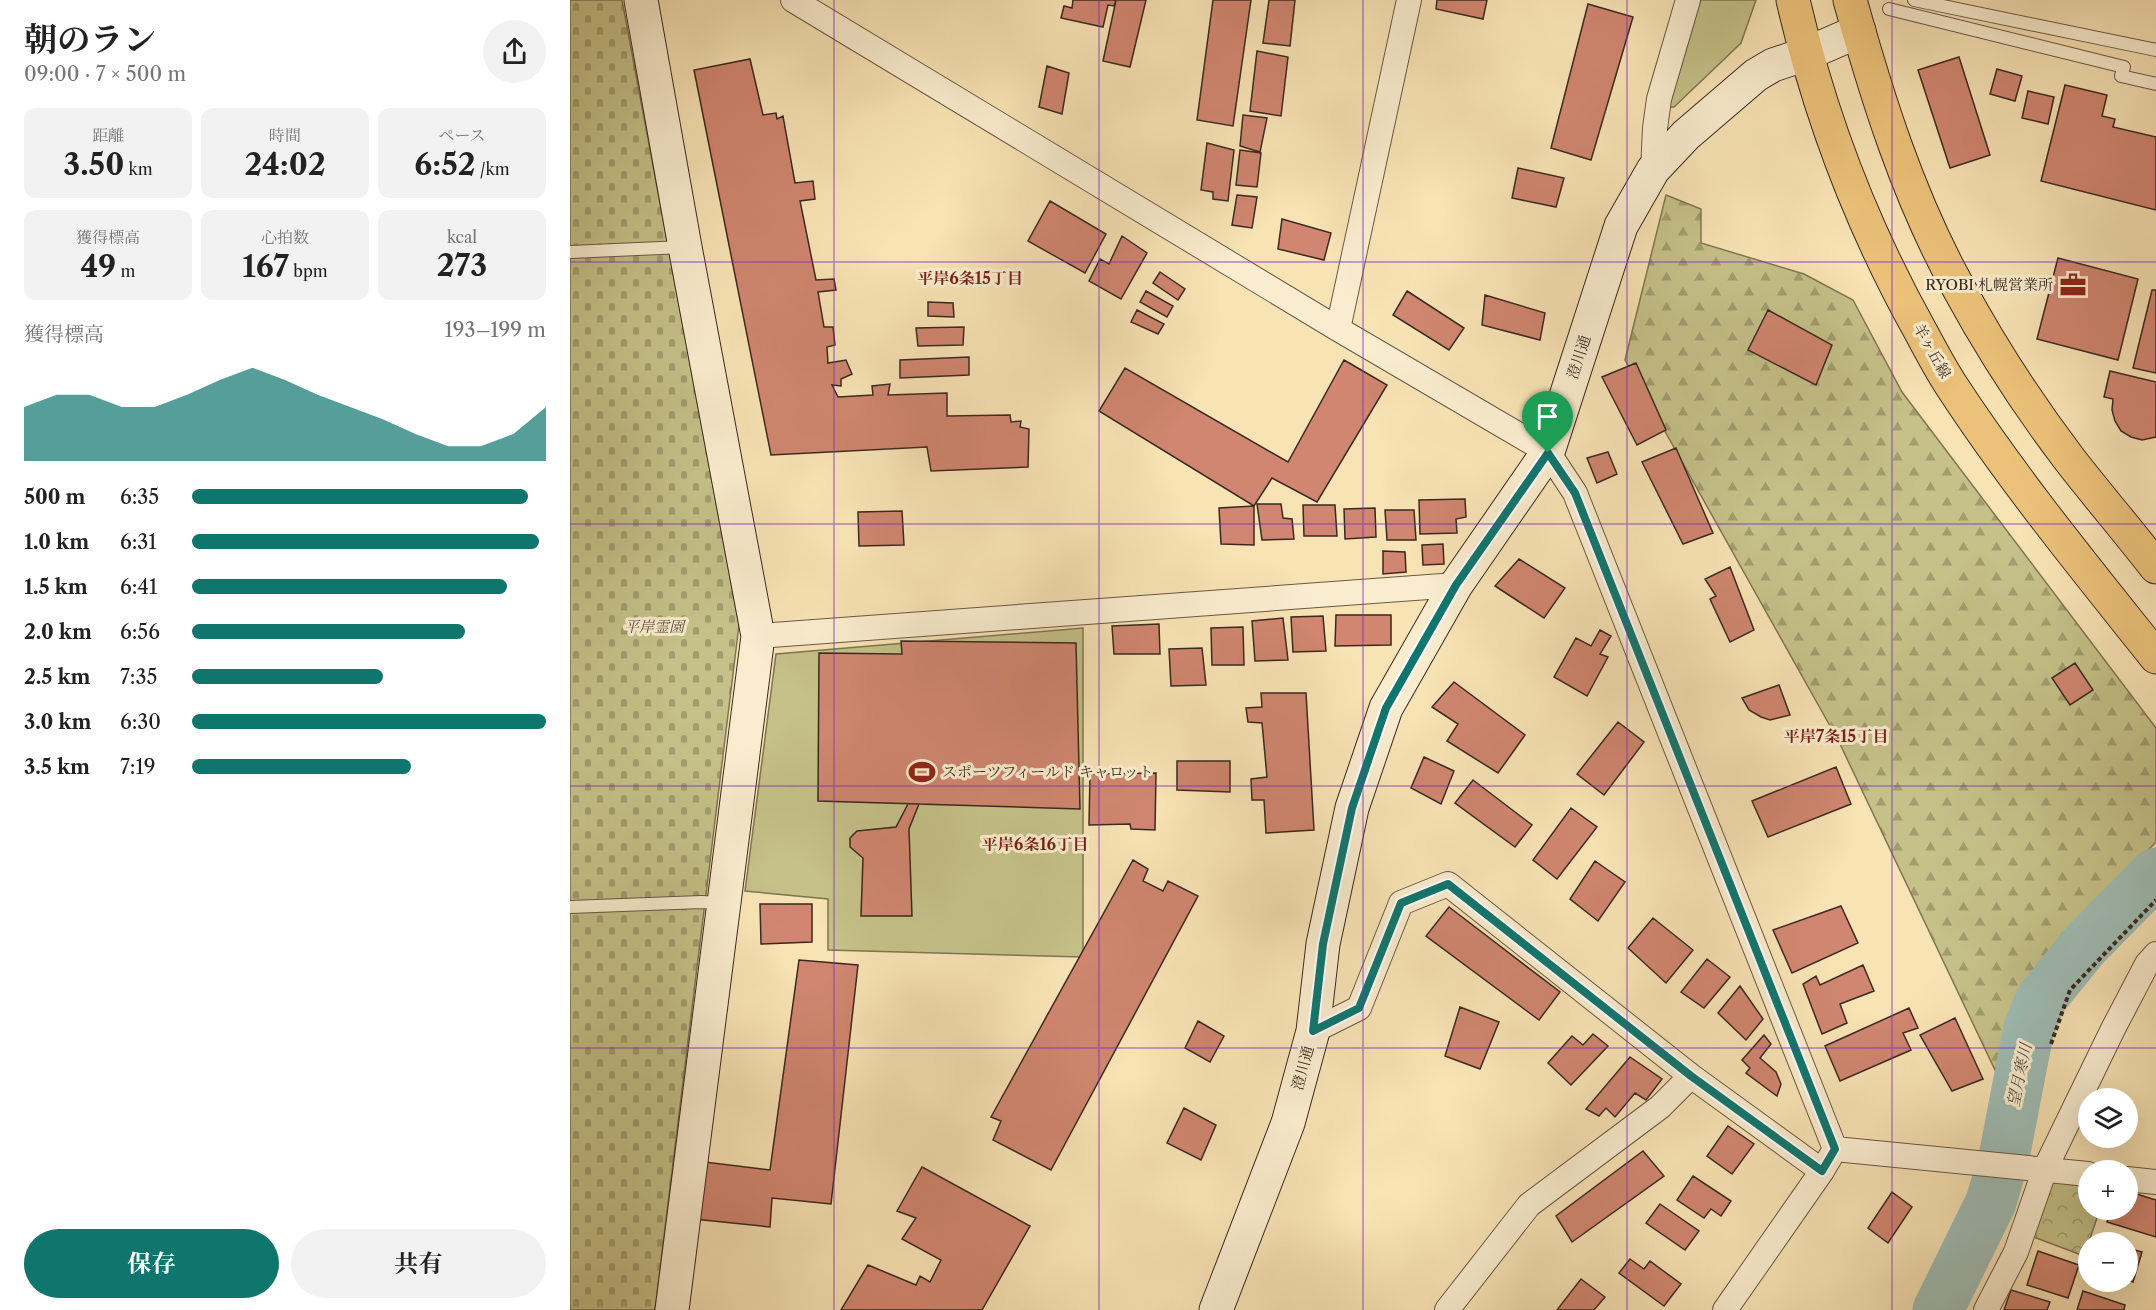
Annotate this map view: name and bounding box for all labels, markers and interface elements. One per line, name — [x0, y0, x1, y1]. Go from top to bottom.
text: 朝のラン — [24, 19, 156, 60]
button: share — [483, 20, 546, 83]
text: 09:00 · 7 × 500 m — [24, 62, 186, 86]
text: 距離 — [92, 125, 124, 145]
text: 時間 — [269, 125, 301, 145]
text: ペース — [438, 125, 486, 145]
text: 3.50 — [63, 146, 124, 183]
text: 24:02 — [244, 146, 326, 183]
text: 6:52 — [414, 146, 475, 183]
text: km — [124, 159, 153, 179]
text: /km — [475, 159, 510, 179]
text: 獲得標高 — [76, 227, 140, 247]
text: 心拍数 — [261, 227, 309, 247]
text: kcal — [447, 227, 477, 247]
text: 273 — [437, 247, 487, 284]
text: 49 — [81, 248, 116, 285]
text: 167 — [242, 248, 289, 285]
text: m — [116, 261, 135, 281]
text: bpm — [289, 261, 328, 281]
district label: 平岸6条15丁目 — [917, 268, 1023, 288]
office icon: RYOBI 札幌営業所 — [2058, 270, 2088, 300]
place label: RYOBI 札幌営業所 — [1925, 275, 2053, 294]
text: 193–199 m — [444, 318, 546, 342]
street label: 羊ヶ丘線 — [1910, 320, 1955, 382]
text: 獲得標高 — [24, 322, 104, 346]
street label: 澄川通 — [1563, 333, 1595, 381]
pin — [1522, 391, 1573, 453]
icon: arrive — [1531, 400, 1564, 433]
text: 500 m — [24, 485, 85, 509]
text: 6:35 — [120, 485, 159, 509]
text: 1.0 km — [24, 530, 89, 554]
text: 6:31 — [120, 530, 157, 554]
text: 1.5 km — [24, 575, 88, 599]
text: 6:41 — [120, 575, 157, 599]
park label: 平岸霊園 — [624, 617, 687, 636]
text: 2.0 km — [24, 620, 92, 644]
text: 6:56 — [120, 620, 160, 644]
text: 2.5 km — [24, 665, 91, 689]
text: 7:35 — [120, 665, 157, 689]
text: 3.0 km — [24, 710, 91, 734]
text: 6:30 — [120, 710, 161, 734]
district label: 平岸7条15丁目 — [1784, 726, 1888, 746]
text: 3.5 km — [24, 755, 90, 779]
text: 7:19 — [120, 755, 156, 779]
sports icon: スポーツフィールド キャロット — [907, 757, 937, 787]
place label: スポーツフィールド キャロット — [942, 762, 1154, 781]
district label: 平岸6条16丁目 — [982, 834, 1088, 854]
water label: 望月寒川 — [2003, 1040, 2036, 1108]
street label: 澄川通 — [1288, 1044, 1318, 1092]
map controls — [2078, 1088, 2138, 1292]
button: layers — [2078, 1088, 2138, 1148]
button: + — [2078, 1160, 2138, 1220]
button: 保存 — [24, 1229, 279, 1298]
button: 共有 — [291, 1229, 546, 1298]
button: − — [2078, 1232, 2138, 1292]

